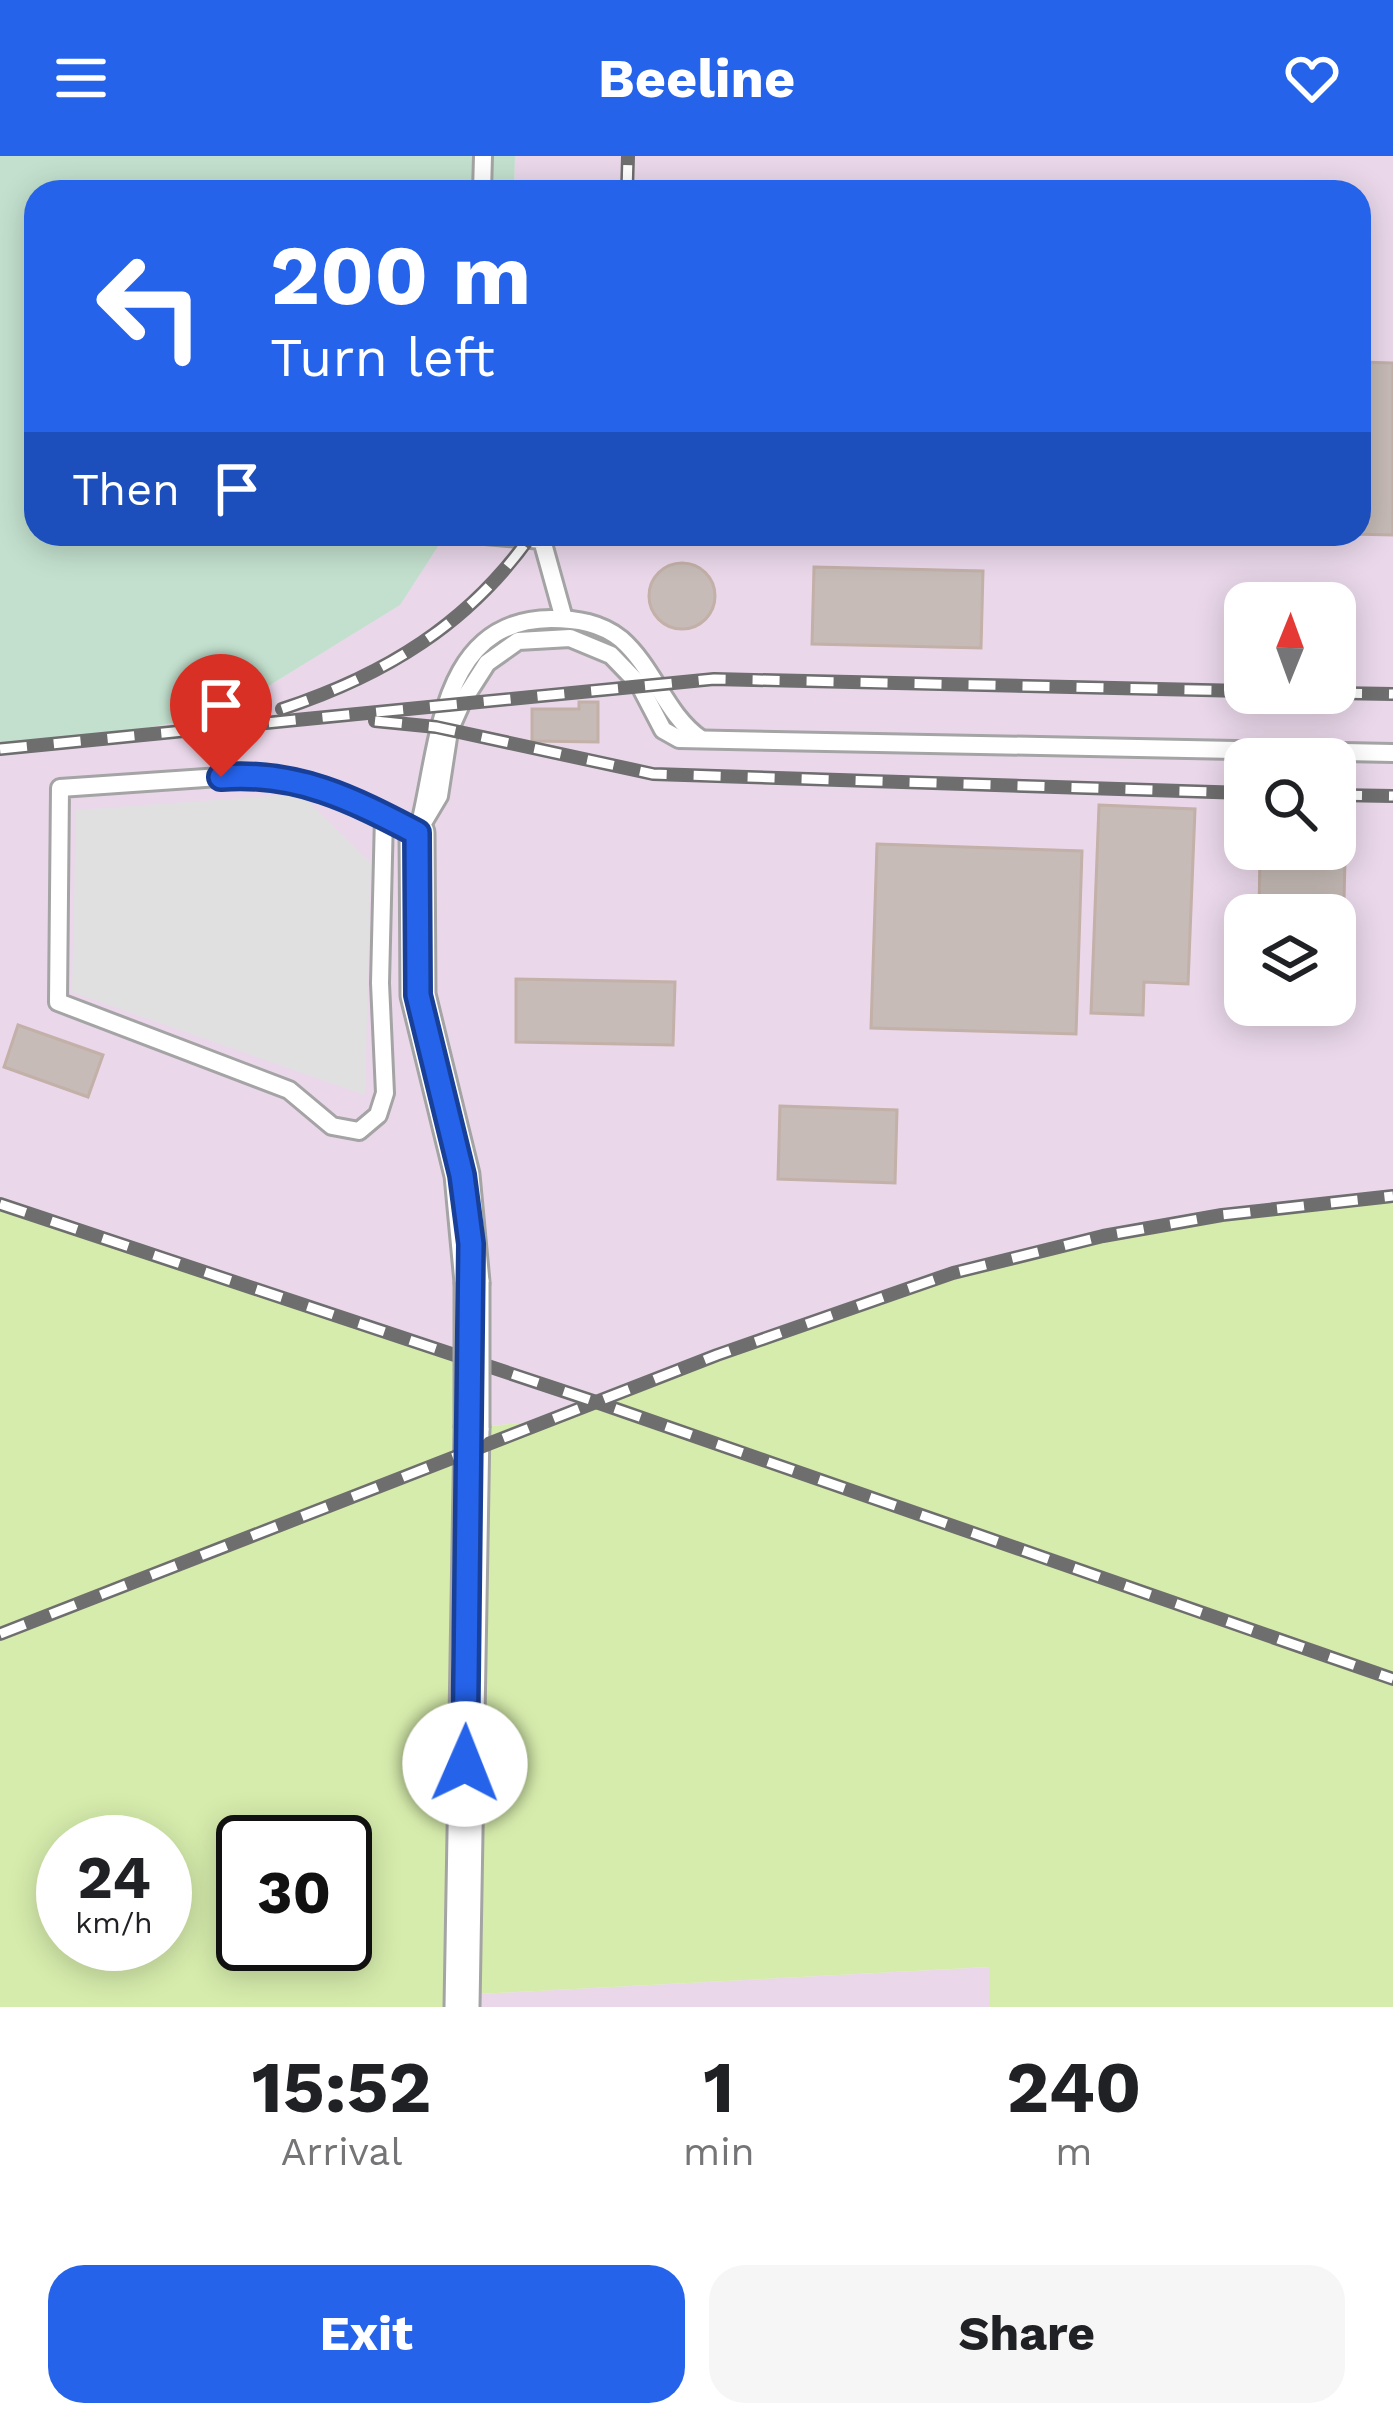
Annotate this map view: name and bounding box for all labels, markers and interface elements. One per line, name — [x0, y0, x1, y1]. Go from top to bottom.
icon: menu — [48, 45, 114, 111]
icon: heart — [1279, 45, 1345, 111]
text: Beeline — [598, 47, 795, 110]
text: 200 m — [270, 226, 531, 324]
icon: left — [72, 228, 228, 384]
text: Turn left — [270, 326, 495, 389]
icon: arrive — [204, 456, 270, 522]
text: Then — [72, 463, 180, 516]
north arrow — [1224, 582, 1356, 714]
map controls — [1224, 582, 1356, 1026]
pin — [170, 654, 272, 777]
icon: arrive — [188, 672, 254, 738]
button: search — [1224, 738, 1356, 870]
button: layers — [1224, 894, 1356, 1026]
position arrow — [402, 1701, 528, 1827]
speed limit sign: 30 — [216, 1815, 372, 1971]
text: 24 — [77, 1842, 151, 1913]
text: km/h — [75, 1905, 153, 1940]
text: 15:52 — [252, 2045, 431, 2129]
text: 1 — [703, 2045, 734, 2129]
text: 240 — [1006, 2045, 1141, 2129]
text: Arrival — [281, 2129, 402, 2174]
text: min — [683, 2129, 755, 2174]
text: m — [1055, 2129, 1092, 2174]
button: Exit — [48, 2265, 685, 2403]
button: Share — [709, 2265, 1345, 2403]

